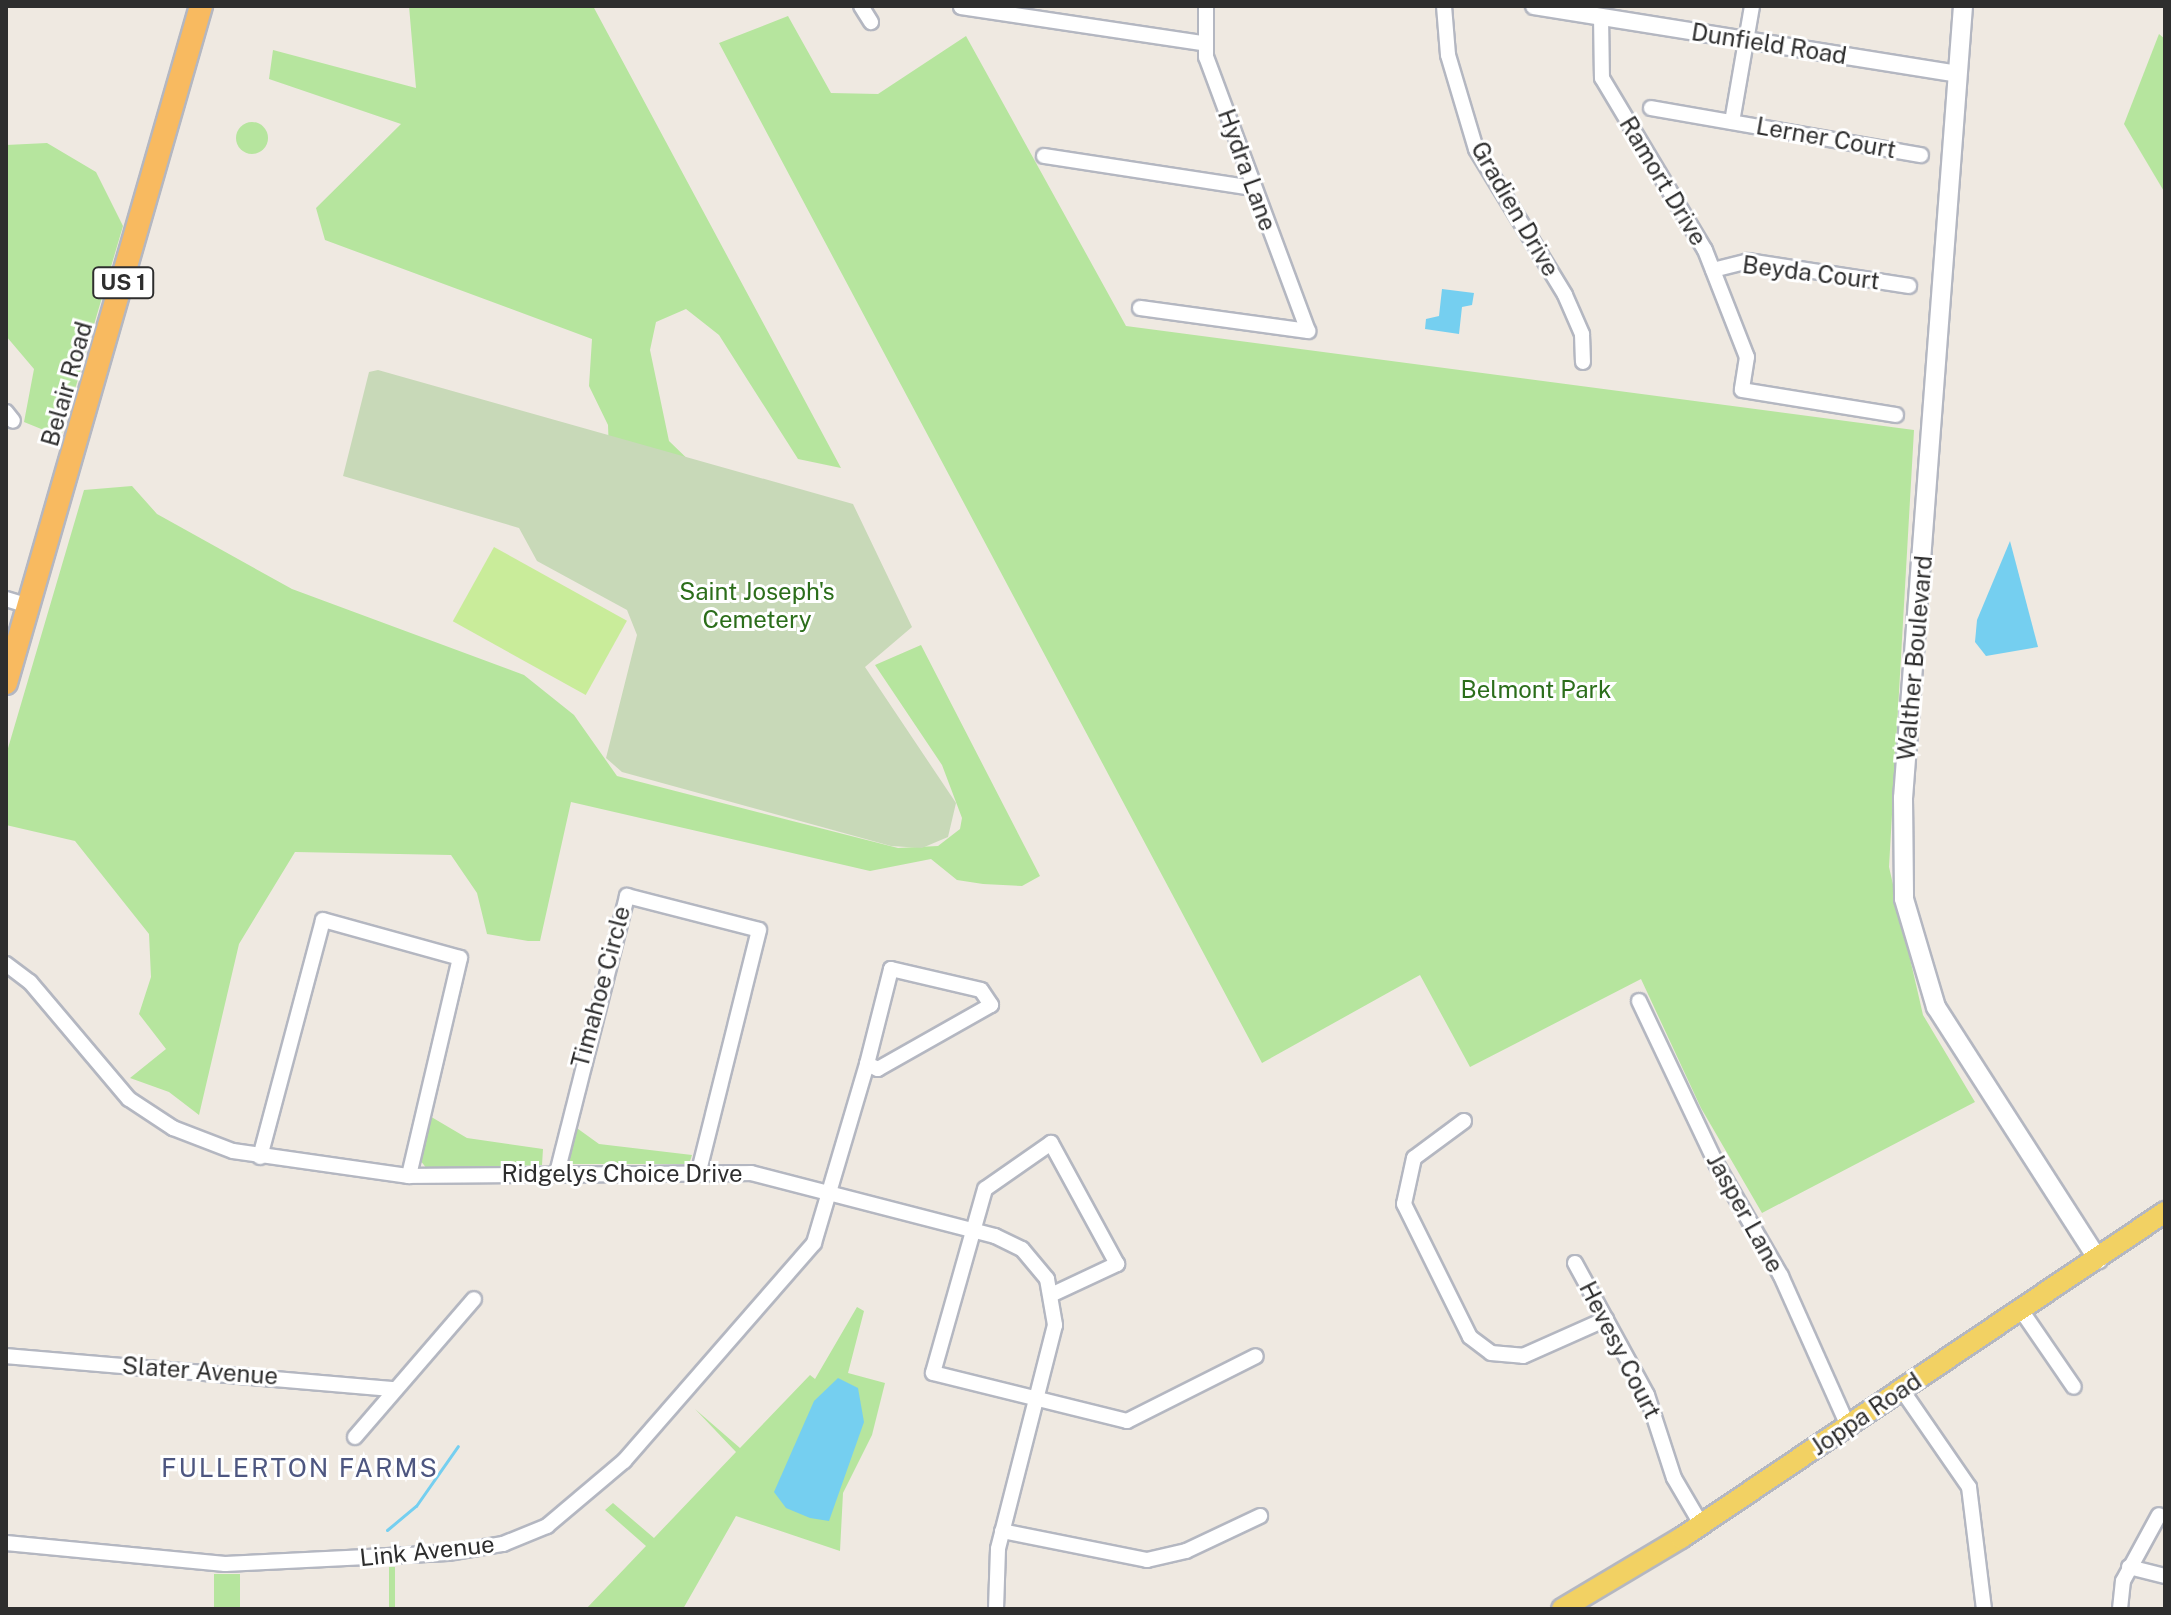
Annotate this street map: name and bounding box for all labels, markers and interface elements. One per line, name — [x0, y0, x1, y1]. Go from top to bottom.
street label: Dunfield Road — [1689, 18, 1849, 70]
street label: Hydra Lane — [1212, 105, 1282, 235]
street label: Ramort Drive — [1613, 111, 1713, 251]
street label: Lerner Court — [1754, 112, 1898, 164]
street label: Gradien Drive — [1465, 136, 1565, 282]
street label: Beyda Court — [1741, 250, 1881, 296]
road number: US 1 — [91, 265, 155, 301]
street label: Belair Road — [35, 318, 99, 450]
street label: Walther Boulevard — [1892, 554, 1938, 762]
park label: Saint Joseph's Cemetery — [679, 578, 835, 634]
park label: Belmont Park — [1461, 676, 1611, 704]
street label: Timahoe Circle — [566, 903, 636, 1071]
street label: Jasper Lane — [1700, 1148, 1790, 1278]
street label: Ridgelys Choice Drive — [501, 1160, 743, 1188]
street label: Hevesy Court — [1573, 1277, 1667, 1423]
street label: Slater Avenue — [121, 1351, 279, 1391]
street label: Joppa Road — [1805, 1366, 1927, 1462]
district label: FULLERTON FARMS — [161, 1452, 439, 1484]
street label: Link Avenue — [358, 1530, 496, 1572]

